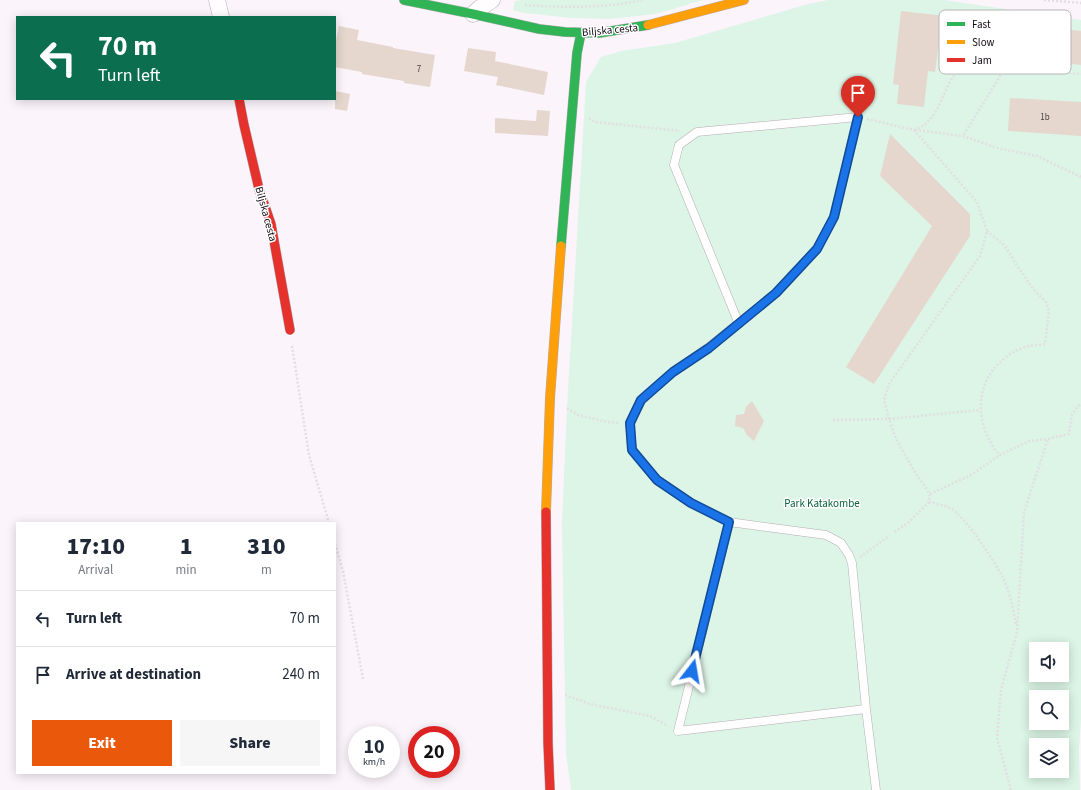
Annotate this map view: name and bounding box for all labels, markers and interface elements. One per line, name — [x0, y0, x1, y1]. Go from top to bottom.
legend — [939, 10, 1071, 74]
text: Fast — [972, 17, 991, 32]
street label: Biljska cesta — [581, 20, 639, 40]
text: 70 m — [98, 26, 157, 66]
icon: left — [32, 32, 84, 84]
text: Slow — [972, 35, 995, 50]
text: Jam — [972, 53, 992, 68]
text: Turn left — [98, 63, 160, 88]
house number: 7 — [417, 63, 422, 76]
pin — [841, 76, 875, 117]
icon: arrive — [847, 82, 869, 104]
house number: 1b — [1040, 111, 1050, 124]
street label: Biljska cesta — [251, 185, 281, 243]
park label: Park Katakombe — [784, 496, 860, 511]
text: 17:10 — [66, 529, 125, 564]
text: 1 — [180, 529, 193, 564]
text: 310 — [247, 529, 286, 564]
text: Arrival — [78, 561, 113, 579]
text: min — [176, 561, 197, 579]
text: m — [261, 561, 272, 579]
icon: left — [32, 608, 54, 630]
text: Turn left — [66, 608, 122, 629]
text: 70 m — [290, 608, 320, 629]
map controls — [1029, 642, 1069, 778]
button: sound — [1029, 642, 1069, 682]
position arrow — [671, 650, 713, 692]
icon: arrive — [32, 664, 54, 686]
text: Arrive at destination — [66, 664, 201, 685]
text: 240 m — [282, 664, 320, 685]
button: search — [1029, 690, 1069, 730]
button: Exit — [32, 720, 172, 766]
button: Share — [180, 720, 320, 766]
speed limit sign: 20 — [408, 726, 460, 778]
text: 10 — [363, 733, 385, 761]
button: layers — [1029, 738, 1069, 778]
text: km/h — [363, 755, 385, 769]

